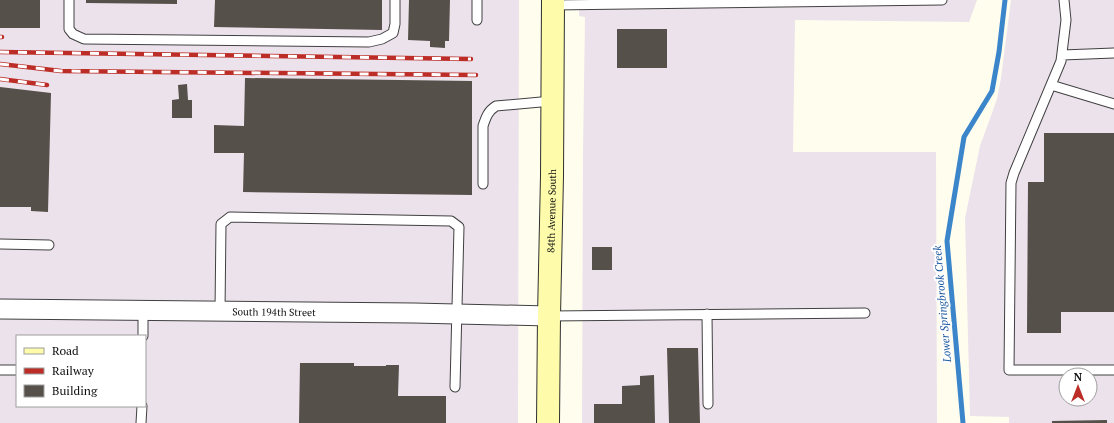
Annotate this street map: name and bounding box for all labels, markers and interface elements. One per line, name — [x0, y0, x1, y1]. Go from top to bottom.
street label: 84th Avenue South — [544, 169, 559, 253]
water label: Lower Springbrook Creek — [930, 244, 954, 364]
street label: South 194th Street — [232, 305, 316, 319]
legend — [16, 335, 146, 407]
text: Road — [52, 343, 79, 358]
text: Railway — [52, 363, 95, 378]
north arrow — [1058, 367, 1098, 407]
text: N — [1074, 370, 1083, 384]
text: Building — [52, 383, 98, 398]

